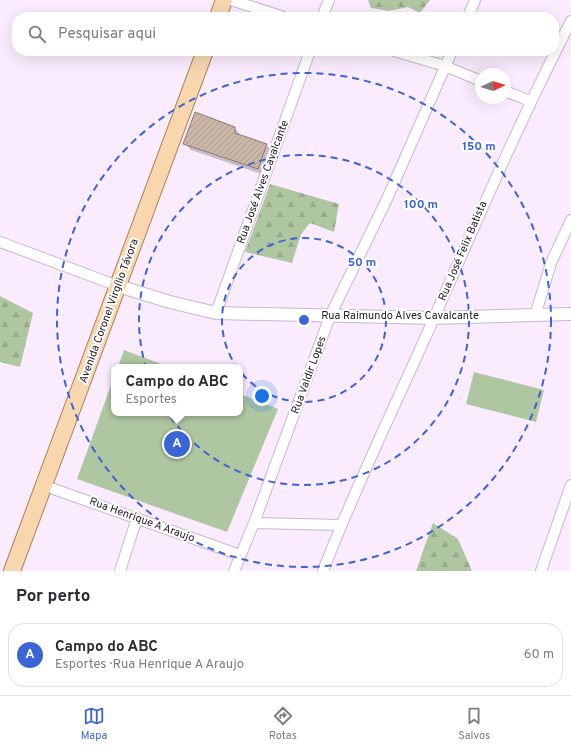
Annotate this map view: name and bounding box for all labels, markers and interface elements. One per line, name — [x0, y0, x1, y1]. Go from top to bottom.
search box — [12, 12, 559, 56]
icon: search — [26, 23, 48, 45]
text: Pesquisar aqui — [58, 25, 156, 44]
north arrow — [475, 68, 511, 104]
street label: Rua José Alves Cavalcante — [234, 118, 292, 246]
text: 150 m — [462, 139, 496, 155]
text: 100 m — [404, 197, 438, 213]
street label: Rua José Felix Batista — [436, 199, 490, 303]
street label: Avenida Coronel Virgílio Távora — [76, 237, 142, 385]
text: 50 m — [348, 255, 376, 271]
street label: Rua Raimundo Alves Cavalcante — [321, 309, 479, 323]
centre of rings — [297, 313, 311, 327]
street label: Rua Valdir Lopes — [288, 334, 330, 416]
popup — [111, 364, 243, 416]
text: Campo do ABC — [126, 373, 228, 392]
your location — [252, 386, 272, 406]
text: Esportes — [126, 392, 177, 408]
pin: A — [164, 429, 190, 459]
street label: Rua Henrique A Araujo — [87, 494, 197, 546]
text: Por perto — [16, 586, 90, 608]
text: Campo do ABC — [55, 638, 158, 657]
text: A — [25, 647, 35, 663]
text: 60 m — [524, 647, 554, 663]
text: Esportes · Rua Henrique A Araujo — [55, 657, 244, 673]
tab: Mapa — [81, 705, 107, 743]
tab: Rotas — [269, 705, 297, 743]
tab: Salvos — [458, 705, 490, 743]

